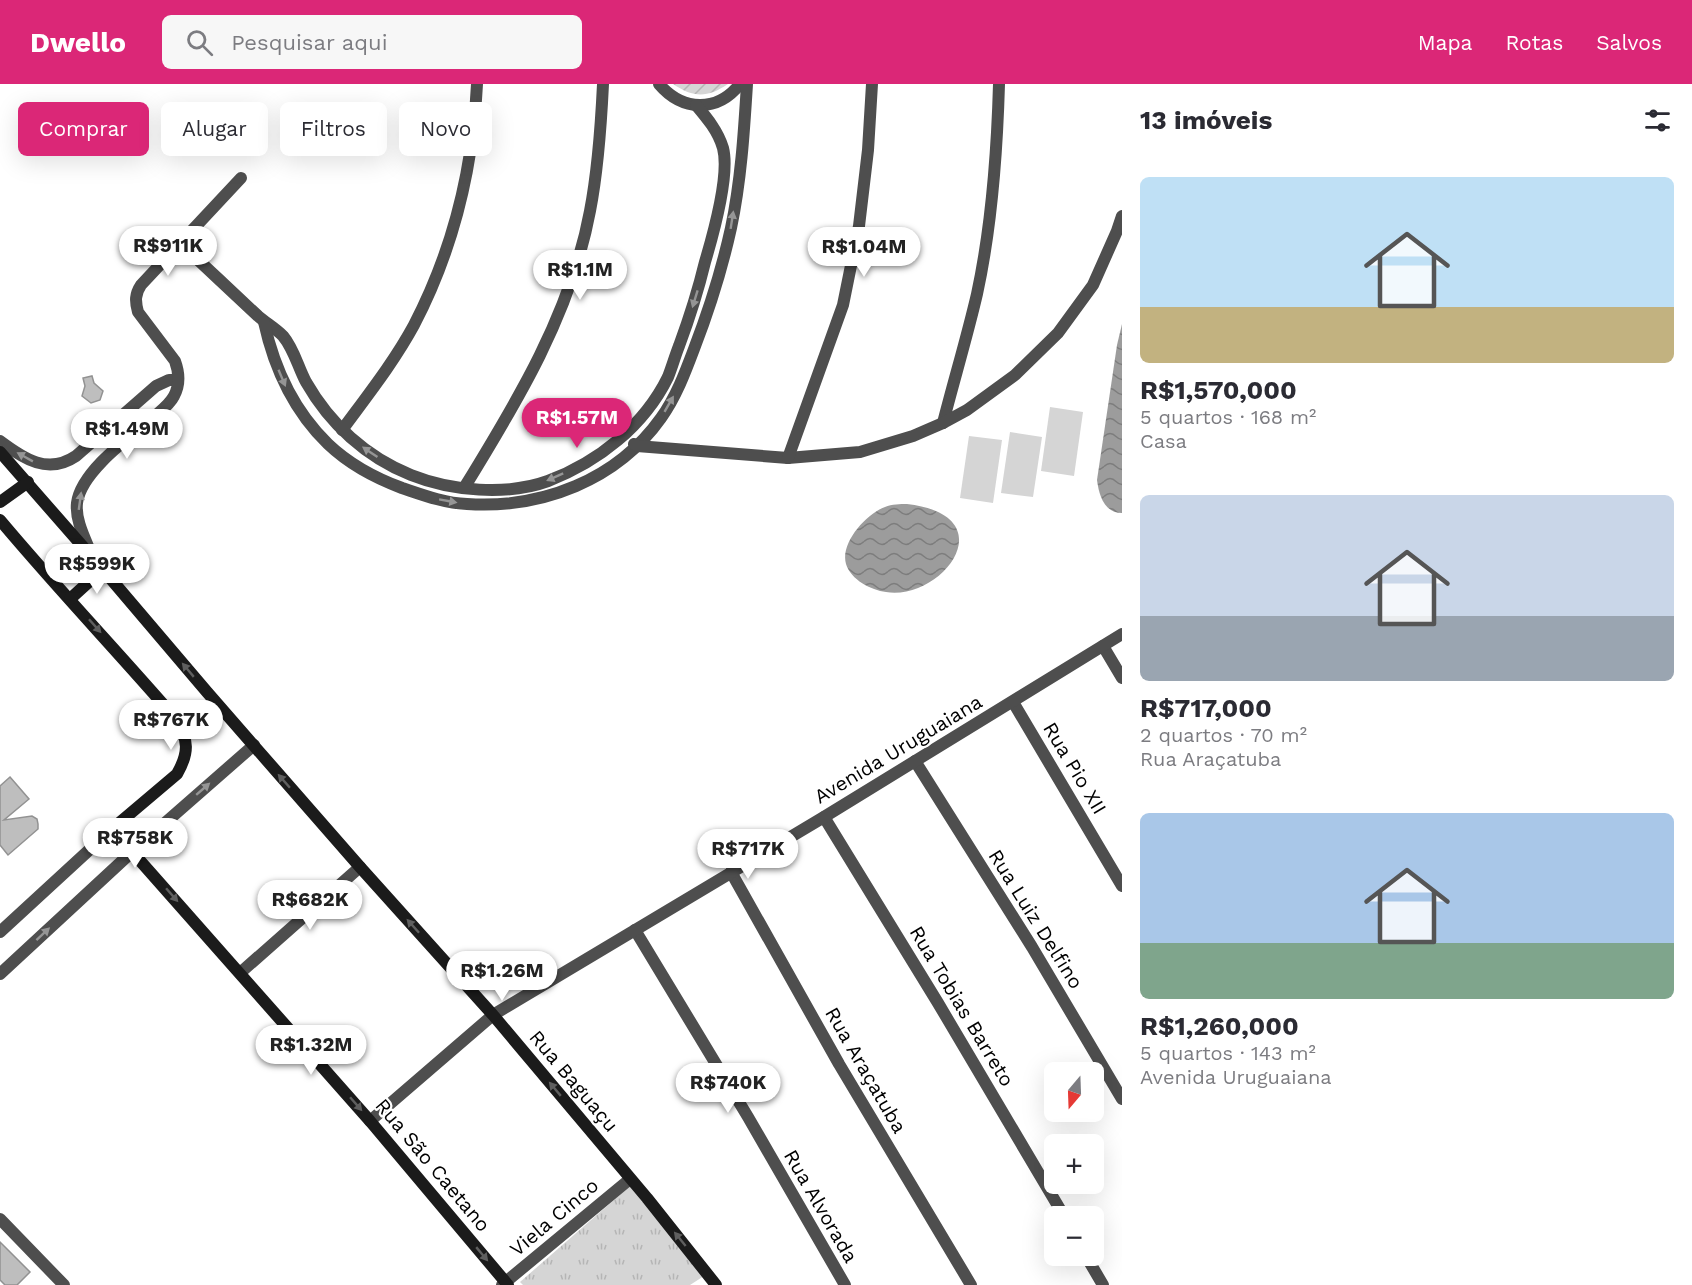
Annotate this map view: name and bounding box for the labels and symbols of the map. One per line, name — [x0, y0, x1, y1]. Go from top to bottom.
one-way arrow — [728, 210, 737, 229]
pin: R$911K — [119, 226, 217, 277]
pin: R$1.04M — [809, 227, 919, 278]
pin: R$1.1M — [531, 250, 629, 301]
one-way arrow — [690, 290, 699, 308]
one-way arrow — [277, 369, 287, 387]
one-way arrow — [664, 395, 674, 412]
pin: R$1.57M — [522, 398, 632, 449]
pin: R$1.49M — [72, 409, 182, 460]
one-way arrow — [362, 446, 378, 458]
one-way arrow — [16, 452, 33, 462]
one-way arrow — [546, 473, 563, 482]
one-way arrow — [75, 491, 84, 510]
one-way arrow — [438, 497, 457, 506]
pin: R$599K — [48, 544, 146, 595]
one-way arrow — [88, 619, 102, 634]
one-way arrow — [181, 662, 194, 678]
street label: Avenida Uruguaiana — [810, 689, 986, 809]
pin: R$767K — [122, 700, 220, 751]
street label: Rua Pio XII — [1038, 718, 1112, 818]
one-way arrow — [277, 773, 291, 788]
one-way arrow — [195, 783, 210, 796]
pin: R$758K — [86, 818, 184, 869]
pin: R$717K — [699, 829, 797, 880]
street label: Rua Luiz Delfino — [984, 845, 1088, 993]
pin: R$682K — [261, 880, 359, 931]
one-way arrow — [165, 887, 178, 903]
one-way arrow — [406, 919, 420, 934]
street label: Rua Tobias Barreto — [905, 921, 1019, 1091]
one-way arrow — [35, 928, 50, 941]
pin: R$1.26M — [447, 951, 557, 1002]
street label: Rua Araçatuba — [820, 1003, 912, 1137]
pin: R$1.32M — [256, 1025, 366, 1076]
street label: Rua Baguaçu — [525, 1025, 623, 1137]
north arrow — [1044, 1062, 1104, 1122]
pin: R$740K — [679, 1063, 777, 1114]
one-way arrow — [549, 1081, 562, 1097]
street label: Rua São Caetano — [370, 1094, 496, 1236]
one-way arrow — [349, 1097, 363, 1112]
street label: Rua Alvorada — [779, 1145, 863, 1267]
street label: Viela Cinco — [505, 1173, 603, 1261]
one-way arrow — [674, 1232, 687, 1247]
one-way arrow — [475, 1246, 488, 1262]

